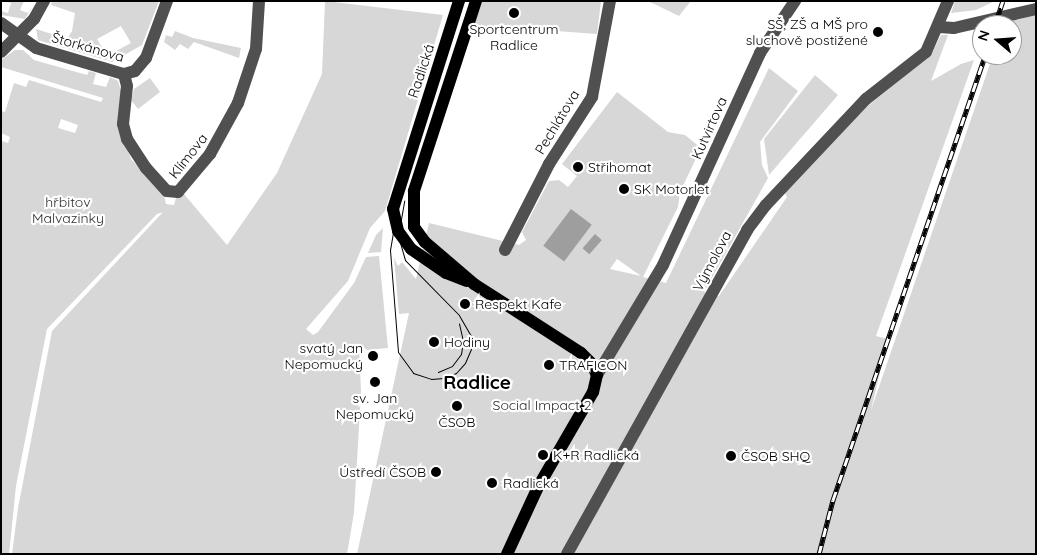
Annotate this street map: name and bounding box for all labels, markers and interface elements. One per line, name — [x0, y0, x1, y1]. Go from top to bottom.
marker: Sportcentrum Radlice — [508, 7, 520, 19]
north arrow — [972, 15, 1022, 65]
place label: SŠ, ZŠ a MŠ pro sluchově postižené — [746, 16, 868, 48]
place label: Sportcentrum Radlice — [470, 21, 558, 54]
marker: SŠ, ZŠ a MŠ pro sluchově postižené — [872, 26, 884, 38]
text: N — [974, 28, 994, 43]
street label: Štorkánova — [50, 29, 126, 65]
street label: Radlická — [404, 42, 438, 100]
street label: Pechlátova — [531, 87, 583, 157]
street label: Kutvirtova — [688, 94, 730, 162]
street label: Klímova — [165, 130, 211, 182]
place label: Střihomat — [588, 159, 651, 175]
marker: Střihomat — [572, 161, 584, 173]
place label: SK Motorlet — [634, 181, 709, 197]
marker: SK Motorlet — [618, 183, 630, 195]
park label: hřbitov Malvazinky — [32, 194, 104, 226]
street label: Výmolova — [689, 228, 735, 294]
place label: Respekt Kafe — [475, 296, 562, 312]
marker: Respekt Kafe — [459, 298, 471, 310]
place label: Hodiny — [444, 334, 490, 350]
marker: Hodiny — [428, 336, 440, 348]
place label: svatý Jan Nepomucký — [285, 340, 363, 372]
marker: svatý Jan Nepomucký — [367, 350, 379, 362]
place label: TRAFICON — [559, 357, 627, 373]
marker: TRAFICON — [543, 359, 555, 371]
district label: Radlice — [443, 372, 511, 394]
marker: sv. Jan Nepomucký — [369, 376, 381, 388]
place label: sv. Jan Nepomucký — [336, 390, 414, 422]
park label: Social Impact 2 — [493, 397, 591, 413]
marker: ČSOB — [451, 400, 463, 412]
place label: ČSOB — [439, 414, 475, 430]
place label: K+R Radlická — [553, 447, 639, 463]
place label: ČSOB SHQ — [741, 448, 810, 464]
marker: K+R Radlická — [537, 449, 549, 461]
marker: ČSOB SHQ — [725, 450, 737, 462]
place label: Ústředí ČSOB — [339, 464, 426, 480]
marker: Ústředí ČSOB — [430, 466, 442, 478]
place label: Radlická — [503, 475, 559, 491]
marker: Radlická — [485, 476, 499, 490]

